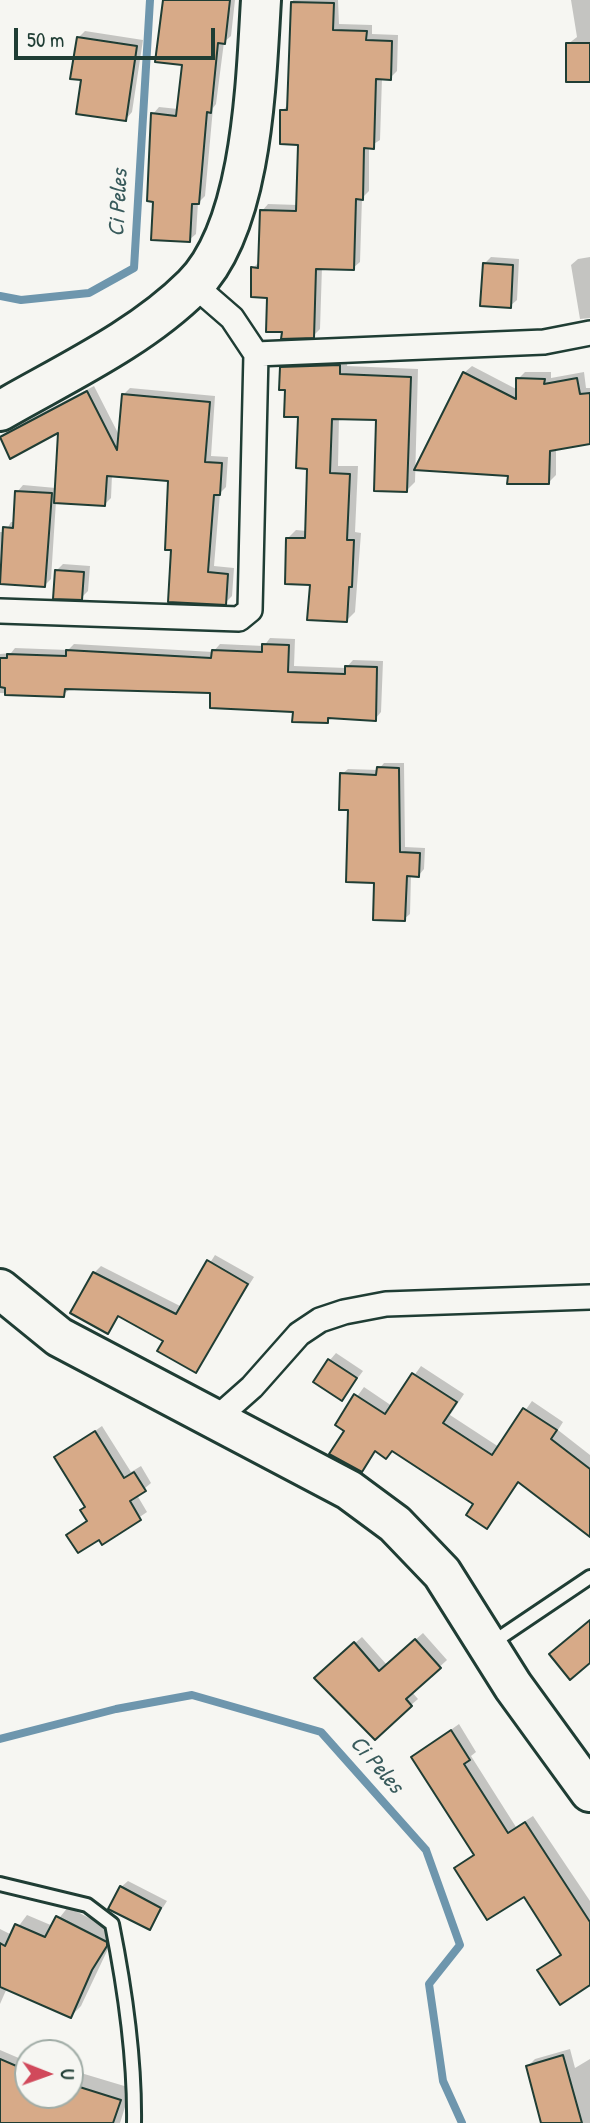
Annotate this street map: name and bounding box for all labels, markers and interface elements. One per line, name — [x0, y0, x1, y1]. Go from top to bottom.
scale bar — [18, 14, 219, 58]
text: 50 m — [27, 25, 64, 54]
water label: Ci Peles — [103, 169, 135, 237]
water label: Ci Peles — [343, 1731, 409, 1799]
north arrow — [14, 2039, 84, 2109]
text: U — [55, 2069, 81, 2080]

